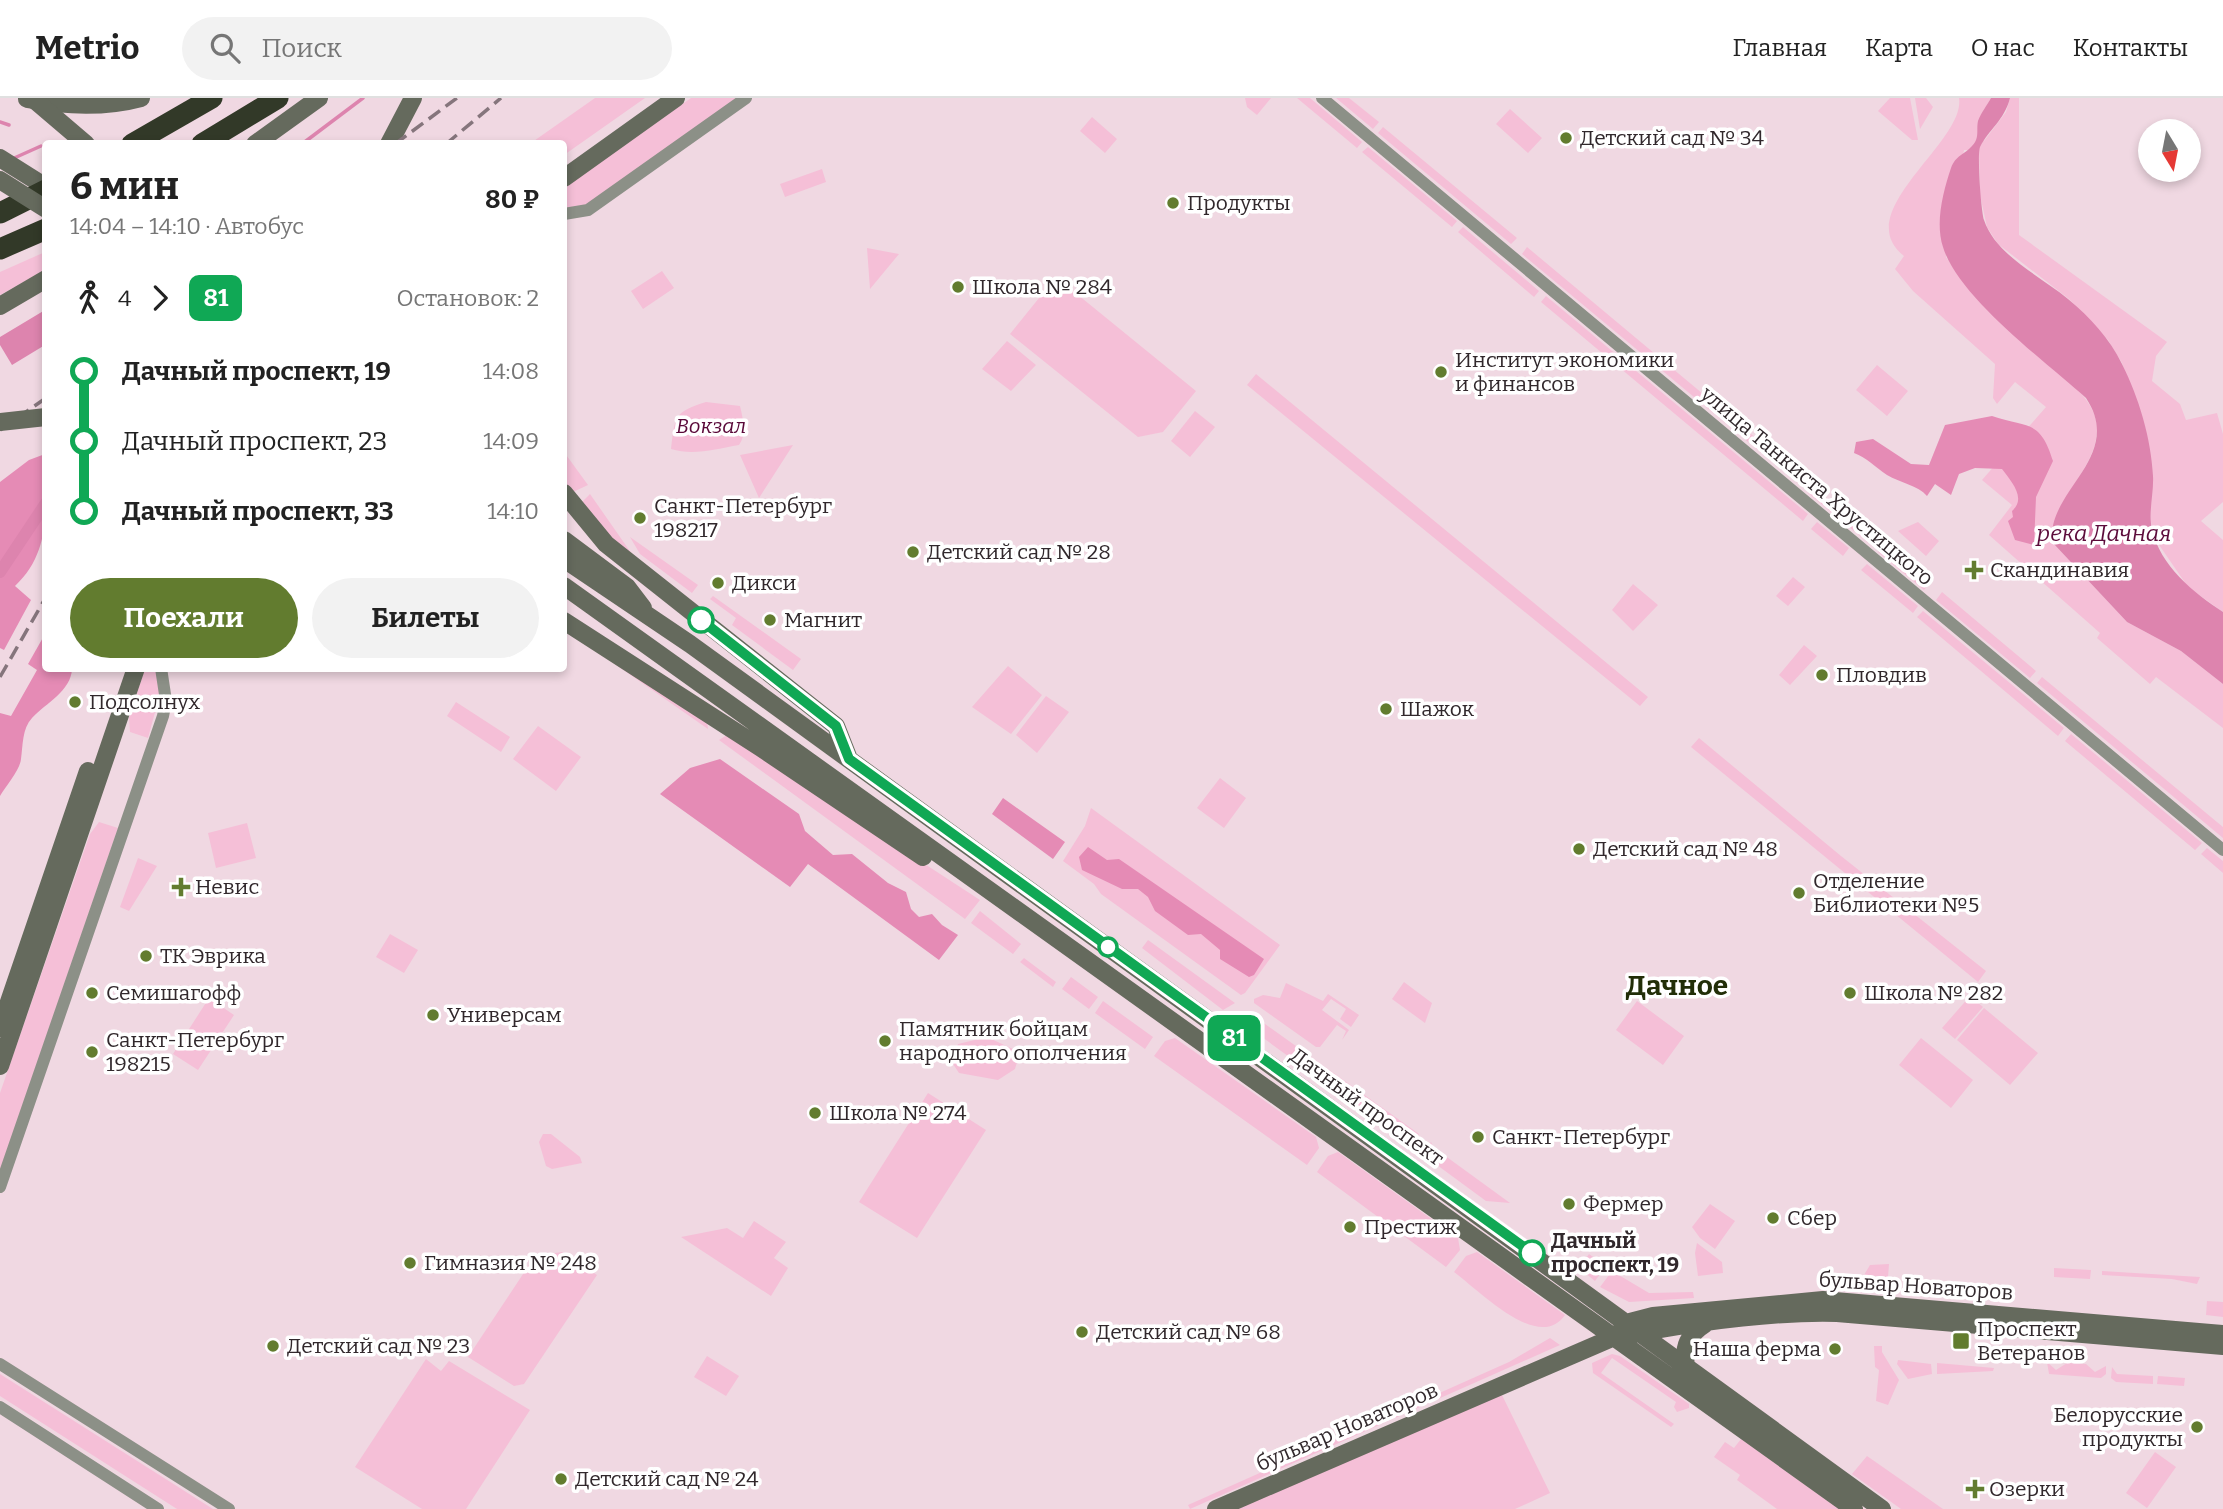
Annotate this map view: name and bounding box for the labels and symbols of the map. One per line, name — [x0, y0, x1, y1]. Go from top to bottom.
north arrow — [2138, 119, 2202, 182]
place label: Детский сад № 34 — [1580, 125, 1764, 151]
marker: Детский сад № 34 — [1558, 130, 1574, 146]
place label: Продукты — [1187, 190, 1291, 216]
marker: Продукты — [1165, 195, 1181, 211]
place label: Школа № 284 — [972, 274, 1112, 300]
marker: Школа № 284 — [950, 279, 966, 295]
place label: Институт экономики и финансов — [1455, 347, 1674, 397]
marker: Институт экономики и финансов — [1433, 364, 1449, 380]
street label: улица Танкиста Хрустицкого — [1695, 380, 1939, 591]
park label: Вокзал — [676, 413, 746, 439]
place label: Санкт-Петербург 198217 — [654, 493, 832, 543]
marker: Санкт-Петербург 198217 — [632, 510, 648, 526]
water label: река Дачная — [2035, 519, 2171, 547]
place label: Детский сад № 28 — [927, 539, 1111, 565]
marker: Детский сад № 28 — [905, 544, 921, 560]
place label: Скандинавия — [1990, 557, 2129, 583]
marker: Скандинавия — [1964, 560, 1984, 580]
place label: Дикси — [732, 570, 796, 596]
marker: Дикси — [710, 575, 726, 591]
unlabelled marker — [688, 607, 714, 633]
place label: Магнит — [784, 607, 862, 633]
marker: Магнит — [762, 612, 778, 628]
place label: Пловдив — [1836, 662, 1927, 688]
marker: Пловдив — [1814, 667, 1830, 683]
place label: Подсолнух — [89, 689, 201, 715]
marker: Подсолнух — [67, 694, 83, 710]
place label: Шажок — [1400, 696, 1475, 722]
marker: Шажок — [1378, 701, 1394, 717]
place label: Детский сад № 48 — [1593, 836, 1778, 862]
marker: Детский сад № 48 — [1571, 841, 1587, 857]
place label: Отделение Библиотеки №5 — [1813, 868, 1979, 918]
place label: Невис — [195, 874, 259, 900]
marker: Невис — [173, 879, 189, 895]
marker: Отделение Библиотеки №5 — [1791, 885, 1807, 901]
unlabelled marker — [1098, 937, 1118, 957]
place label: ТК Эврика — [160, 943, 266, 969]
marker: ТК Эврика — [138, 948, 154, 964]
district label: Дачное — [1626, 969, 1728, 1002]
place label: Семишагофф — [106, 980, 241, 1006]
place label: Школа № 282 — [1864, 980, 2003, 1006]
marker: Семишагофф — [84, 985, 100, 1001]
marker: Школа № 282 — [1842, 985, 1858, 1001]
place label: Универсам — [447, 1002, 562, 1028]
marker: Универсам — [425, 1007, 441, 1023]
line badge: 81 — [1202, 1015, 1266, 1061]
place label: Памятник бойцам народного ополчения — [899, 1016, 1127, 1066]
place label: Санкт-Петербург 198215 — [106, 1027, 284, 1077]
marker: Памятник бойцам народного ополчения — [877, 1033, 893, 1049]
street label: Дачный проспект — [1285, 1043, 1449, 1172]
marker: Санкт-Петербург 198215 — [84, 1044, 100, 1060]
place label: Школа № 274 — [829, 1100, 967, 1126]
marker: Школа № 274 — [807, 1105, 823, 1121]
place label: Санкт-Петербург — [1492, 1124, 1670, 1150]
marker: Санкт-Петербург — [1470, 1129, 1486, 1145]
place label: Фермер — [1583, 1191, 1663, 1217]
marker: Фермер — [1561, 1196, 1577, 1212]
place label: Сбер — [1787, 1205, 1837, 1231]
marker: Сбер — [1765, 1210, 1781, 1226]
place label: Престиж — [1364, 1214, 1457, 1240]
marker: Престиж — [1342, 1219, 1358, 1235]
place label: Дачный проспект, 19 — [1551, 1228, 1679, 1278]
marker: Дачный проспект, 19 — [1519, 1240, 1545, 1266]
place label: Гимназия № 248 — [424, 1250, 597, 1276]
marker: Гимназия № 248 — [402, 1255, 418, 1271]
street label: бульвар Новаторов — [1818, 1266, 2014, 1306]
place label: Проспект Ветеранов — [1977, 1316, 2085, 1366]
place label: Детский сад № 68 — [1096, 1319, 1281, 1345]
marker: Детский сад № 68 — [1074, 1324, 1090, 1340]
marker: Проспект Ветеранов — [1951, 1331, 1971, 1351]
place label: Детский сад № 23 — [287, 1333, 470, 1359]
place label: Наша ферма — [1693, 1336, 1821, 1362]
marker: Детский сад № 23 — [265, 1338, 281, 1354]
marker: Наша ферма — [1827, 1341, 1843, 1357]
street label: бульвар Новаторов — [1252, 1377, 1442, 1477]
place label: Белорусские продукты — [2053, 1402, 2183, 1452]
marker: Белорусские продукты — [2189, 1419, 2205, 1435]
place label: Детский сад № 24 — [575, 1466, 759, 1492]
marker: Детский сад № 24 — [553, 1471, 569, 1487]
place label: Озерки — [1989, 1476, 2065, 1502]
marker: Озерки — [1967, 1481, 1983, 1497]

